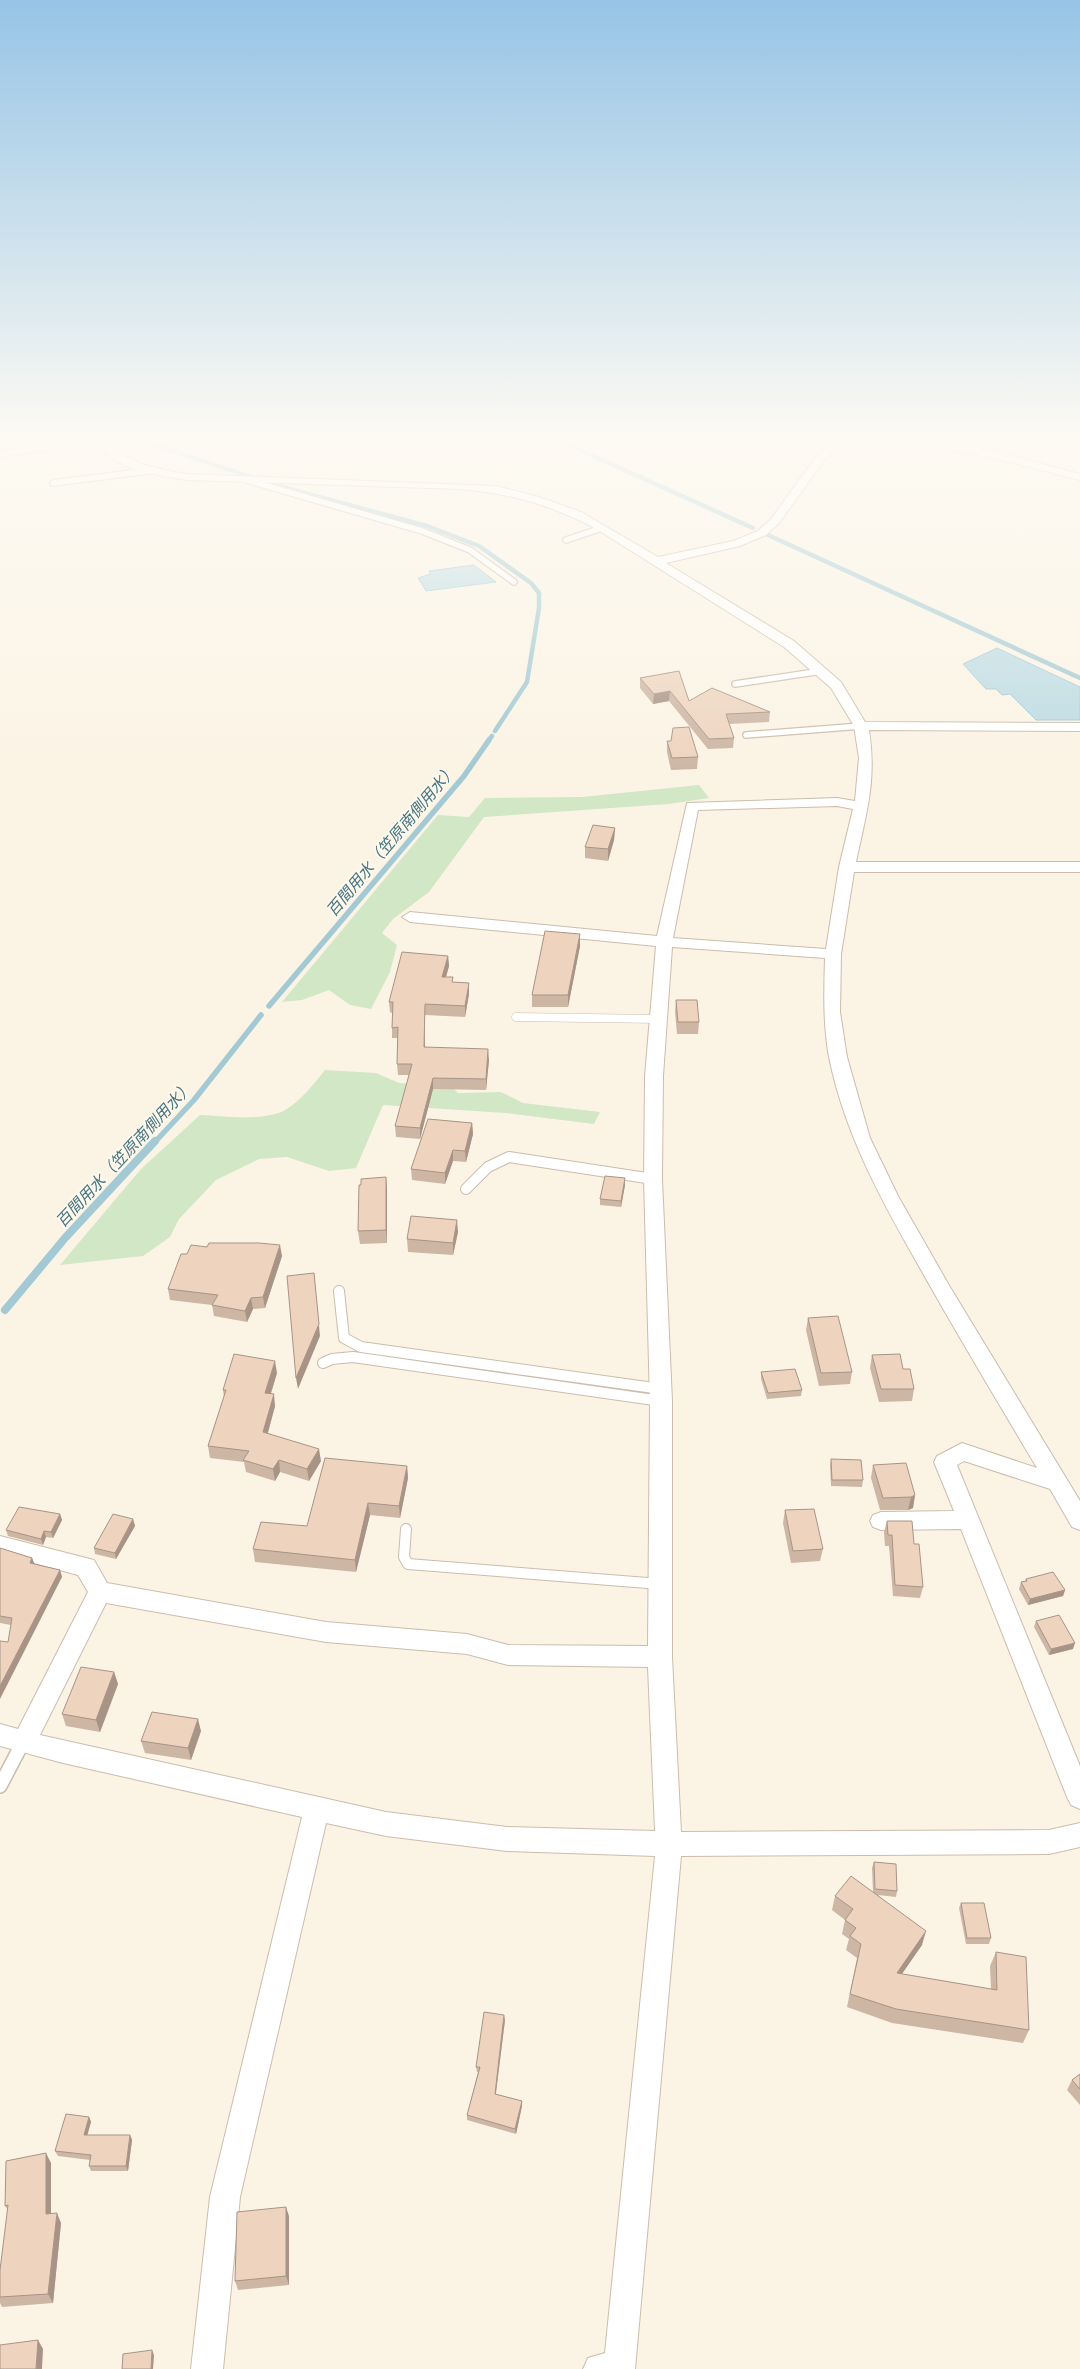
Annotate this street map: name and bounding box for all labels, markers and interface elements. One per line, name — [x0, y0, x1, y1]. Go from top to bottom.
water label: 百間用水（笠原南側用水） — [322, 760, 460, 920]
water label: 百間用水（笠原南側用水） — [51, 1077, 197, 1231]

